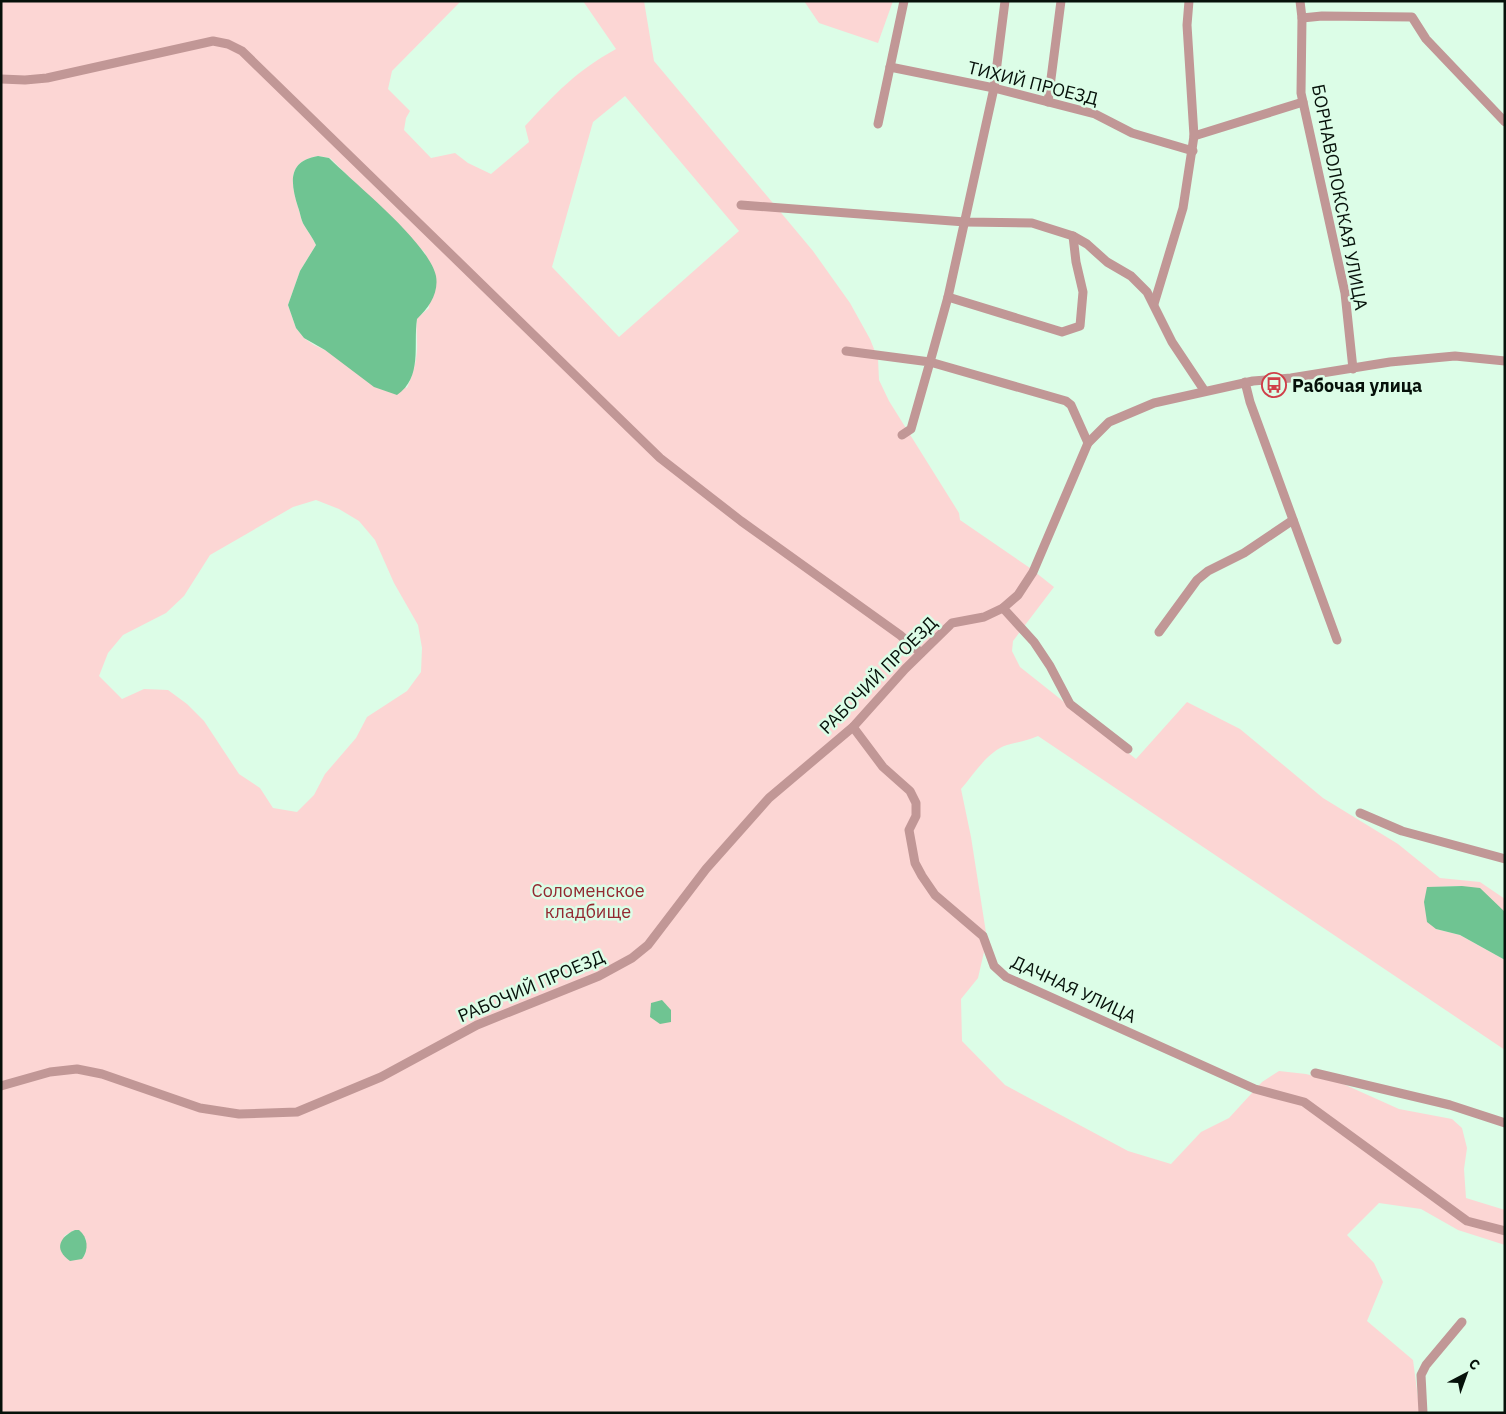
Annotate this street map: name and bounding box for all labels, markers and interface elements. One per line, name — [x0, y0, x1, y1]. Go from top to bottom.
street label: ТИХИЙ ПРОЕЗД — [965, 56, 1101, 110]
street label: БОРНАВОЛОКСКАЯ УЛИЦА — [1307, 82, 1373, 312]
bus stop icon: Рабочая улица — [1261, 372, 1287, 398]
place label: Рабочая улица — [1292, 374, 1422, 397]
street label: РАБОЧИЙ ПРОЕЗД — [814, 611, 942, 739]
park label: Соломенское кладбище — [531, 879, 645, 923]
street label: РАБОЧИЙ ПРОЕЗД — [454, 945, 608, 1027]
street label: ДАЧНАЯ УЛИЦА — [1008, 950, 1140, 1028]
north arrow — [1441, 1349, 1491, 1399]
text: С — [1465, 1354, 1484, 1374]

